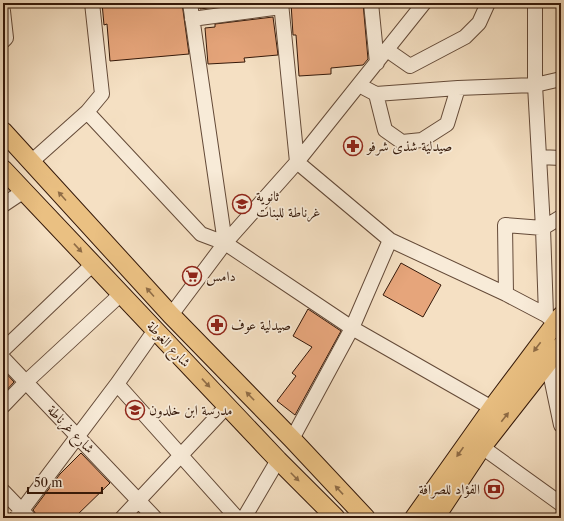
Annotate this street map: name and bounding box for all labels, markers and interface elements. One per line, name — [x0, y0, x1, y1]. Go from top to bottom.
pharmacy icon: صيدلية شذى شرفو — [342, 135, 364, 157]
place label: صيدلية شذى شرفو — [365, 137, 452, 156]
place label: ثانوية غرناطة للبنات — [256, 187, 320, 222]
one-way arrow — [57, 191, 67, 201]
school or university icon: ثانوية غرناطة للبنات — [231, 193, 253, 215]
one-way arrow — [73, 243, 83, 253]
supermarket icon: دامس — [181, 265, 203, 287]
place label: دامس — [206, 267, 236, 286]
one-way arrow — [145, 287, 155, 297]
pharmacy icon: صيدلية عوف — [206, 314, 228, 336]
place label: صيدلية عوف — [231, 316, 291, 334]
street label: شارع الغوطة — [141, 317, 195, 373]
one-way arrow — [533, 342, 542, 353]
one-way arrow — [201, 378, 210, 388]
one-way arrow — [245, 391, 254, 401]
school or university icon: مدرسة ابن خلدون — [124, 399, 146, 421]
street label: شارع غرناطة — [41, 401, 98, 459]
place label: مدرسة ابن خلدون — [149, 401, 232, 419]
one-way arrow — [501, 412, 510, 423]
one-way arrow — [456, 447, 464, 457]
scale bar — [28, 469, 102, 495]
one-way arrow — [290, 472, 300, 482]
text: 50 m — [34, 475, 63, 490]
bank icon: الفؤاد للصرافة — [483, 478, 505, 500]
place label: الفؤاد للصرافة — [419, 480, 480, 499]
one-way arrow — [335, 485, 344, 495]

